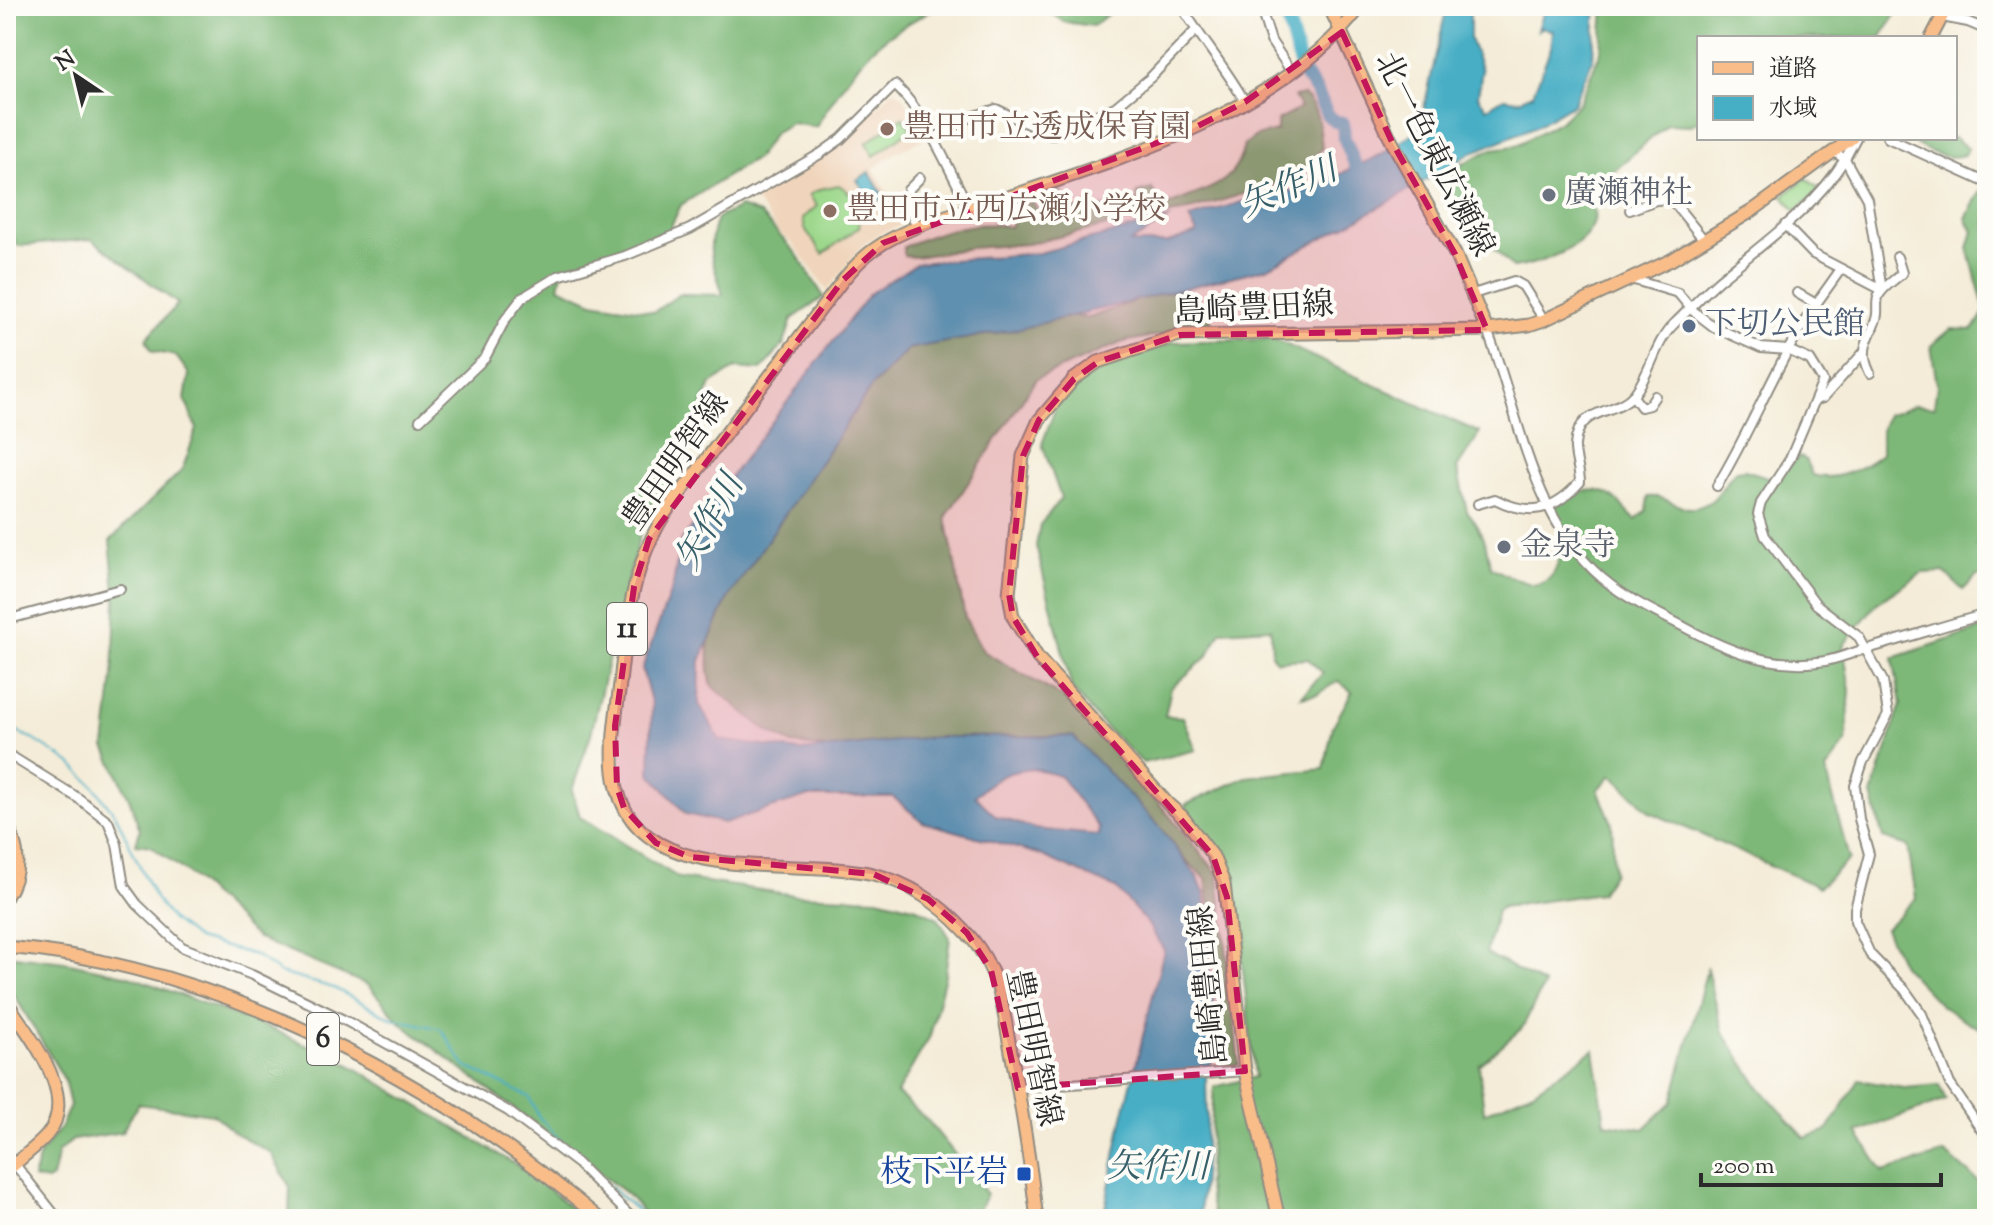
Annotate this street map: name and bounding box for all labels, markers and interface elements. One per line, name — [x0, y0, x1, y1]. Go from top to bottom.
north arrow — [36, 36, 116, 116]
legend — [1697, 36, 1957, 140]
text: N — [50, 44, 83, 80]
street label: 北一色東広瀬線 — [1362, 45, 1504, 265]
text: 道路 — [1769, 53, 1817, 87]
text: 水域 — [1769, 93, 1817, 127]
place label: 豊田市立透成保育園 — [903, 106, 1191, 152]
marker: 豊田市立透成保育園 — [878, 120, 896, 138]
water label: 矢作川 — [1232, 145, 1349, 231]
place label: 廣瀬神社 — [1565, 172, 1693, 218]
marker: 廣瀬神社 — [1540, 186, 1558, 204]
place label: 豊田市立西広瀬小学校 — [846, 188, 1166, 234]
marker: 豊田市立西広瀬小学校 — [821, 202, 839, 220]
street label: 島崎豊田線 — [1173, 283, 1335, 337]
place label: 下切公民館 — [1705, 303, 1865, 349]
marker: 下切公民館 — [1680, 317, 1698, 335]
street label: 豊田明智線 — [612, 383, 742, 541]
water label: 矢作川 — [665, 463, 759, 579]
place label: 金泉寺 — [1520, 524, 1616, 570]
marker: 金泉寺 — [1495, 538, 1513, 556]
road number: 11 — [607, 603, 647, 655]
street label: 島崎豊田線 — [1179, 903, 1241, 1067]
street label: 豊田明智線 — [993, 965, 1071, 1131]
road number: 6 — [307, 1013, 339, 1065]
scale bar — [1701, 1137, 1941, 1187]
water label: 矢作川 — [1107, 1144, 1213, 1193]
text: 200 m — [1713, 1150, 1775, 1184]
place label: 枝下平岩 — [880, 1151, 1008, 1197]
marker: 枝下平岩 — [1015, 1165, 1033, 1183]

